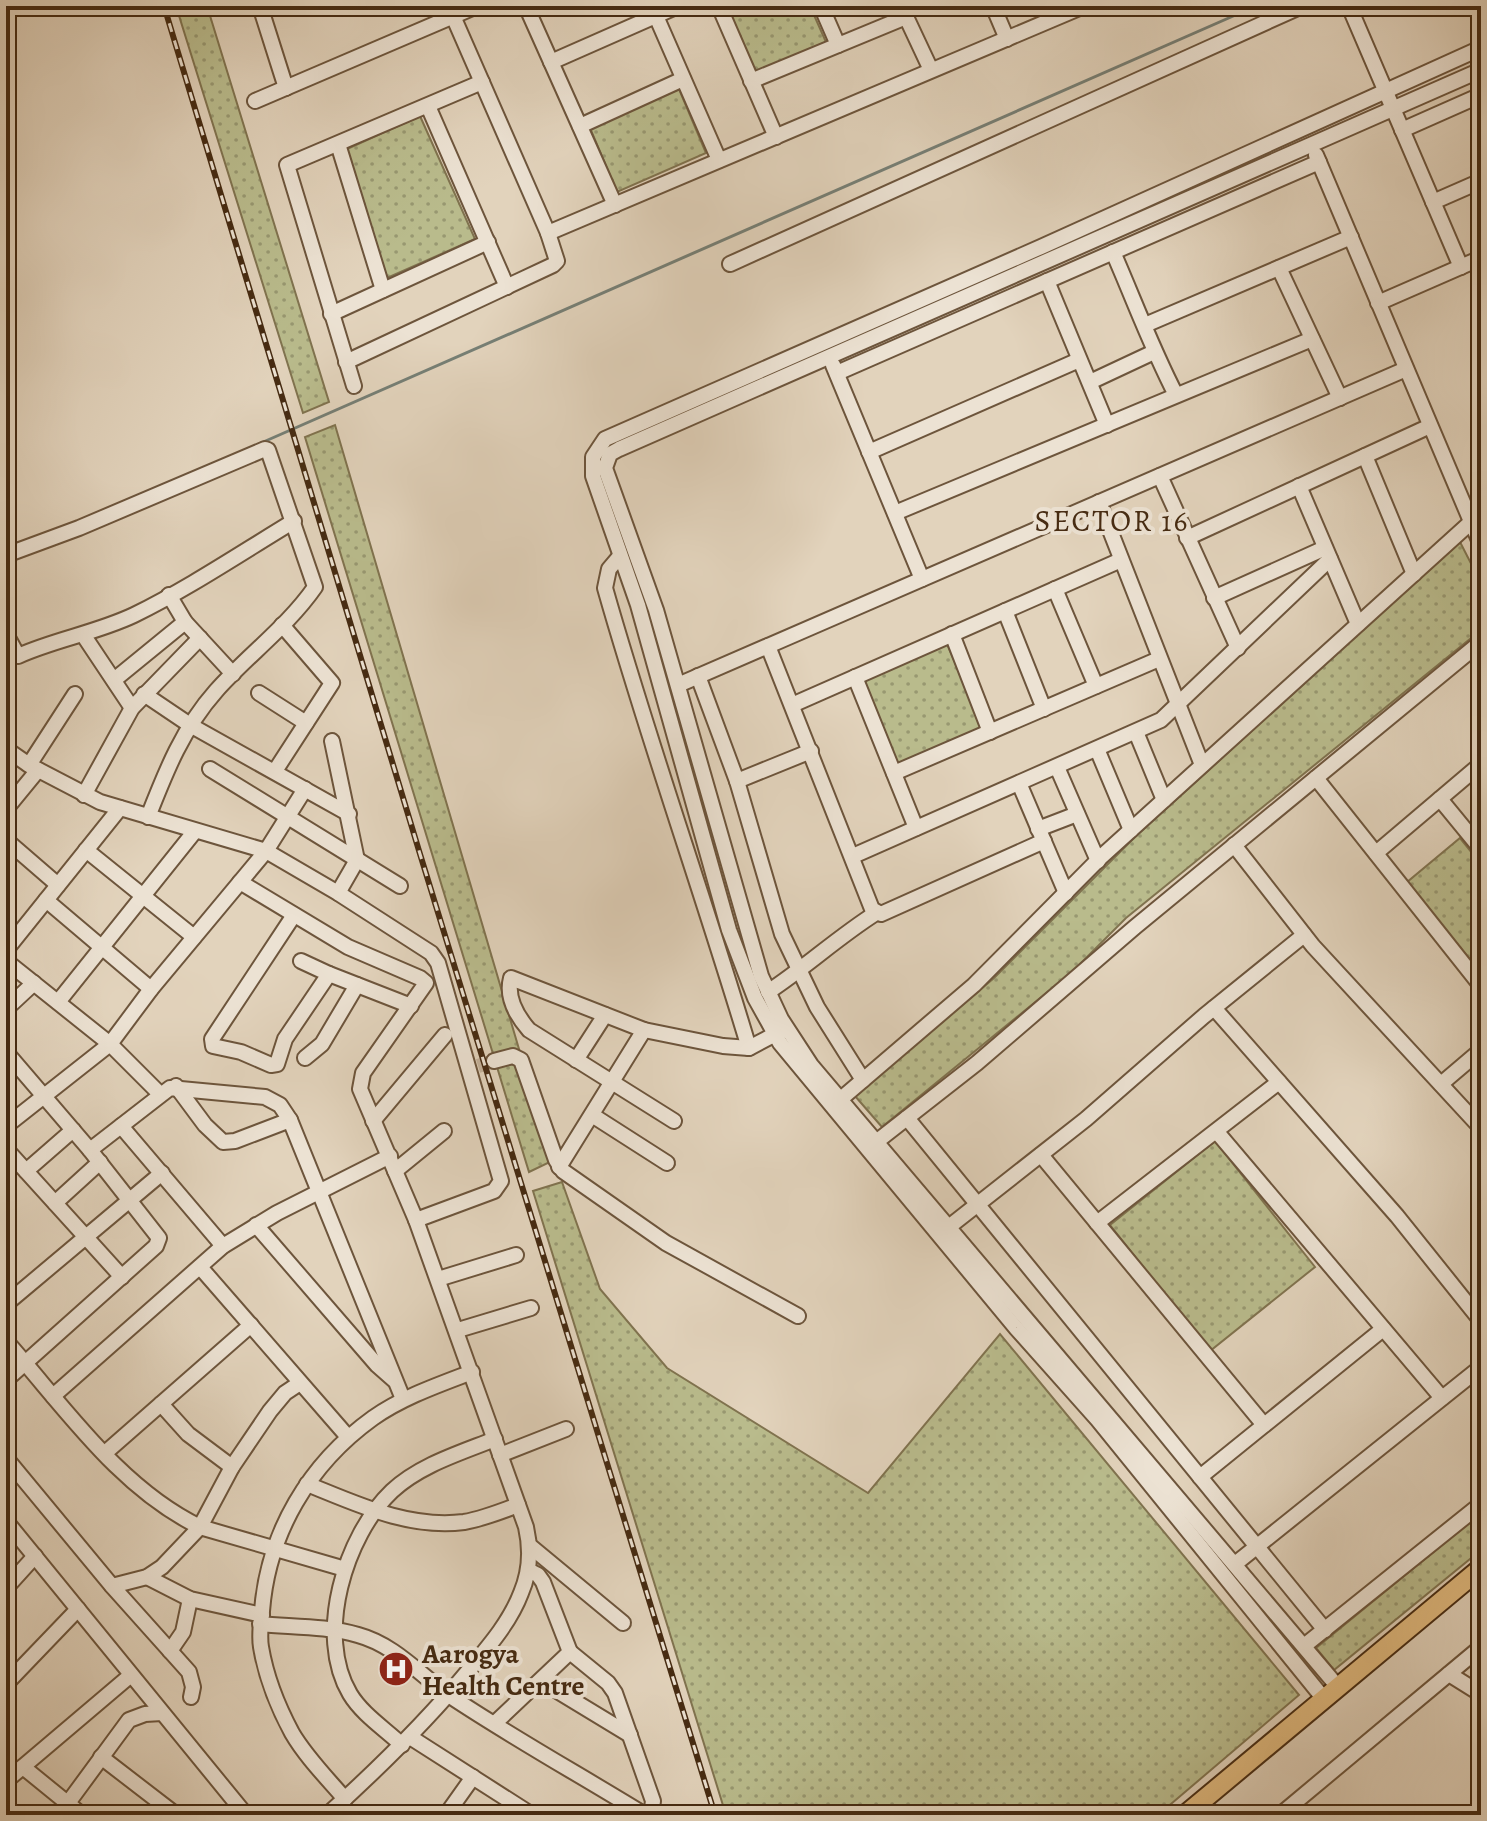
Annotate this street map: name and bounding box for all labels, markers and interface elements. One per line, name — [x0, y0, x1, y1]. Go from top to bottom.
district label: SECTOR 16 — [1035, 501, 1189, 541]
place label: Aarogya Health Centre — [421, 1635, 585, 1705]
hospital icon: Aarogya Health Centre — [377, 1650, 415, 1688]

